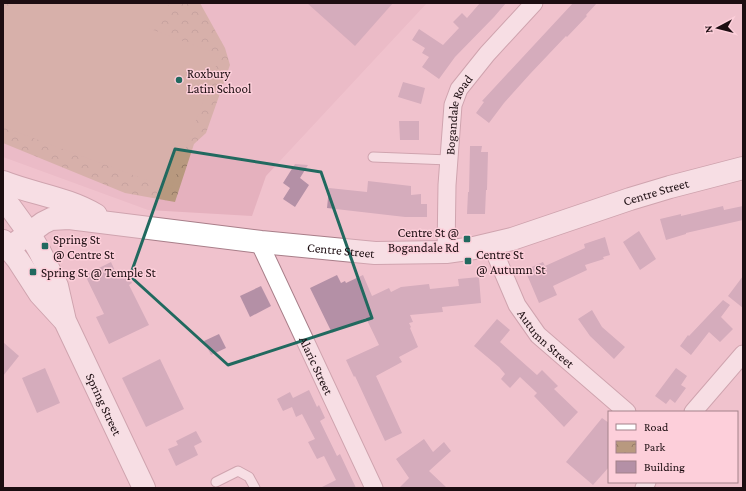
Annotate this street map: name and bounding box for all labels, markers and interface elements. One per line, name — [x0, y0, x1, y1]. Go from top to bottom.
north arrow — [698, 8, 738, 48]
text: N — [702, 24, 714, 34]
place label: Roxbury Latin School — [187, 66, 252, 96]
street label: Bogandale Road — [442, 72, 476, 156]
marker: Roxbury Latin School — [174, 75, 184, 85]
street label: Centre Street — [621, 175, 691, 209]
place label: Centre St @ Bogandale Rd — [388, 225, 459, 255]
place label: Spring St @ Centre St — [53, 232, 115, 262]
marker: Centre St @ Bogandale Rd — [462, 234, 472, 244]
street label: Centre Street — [307, 240, 376, 261]
marker: Spring St @ Centre St — [40, 241, 50, 251]
place label: Centre St @ Autumn St — [476, 247, 546, 277]
marker: Centre St @ Autumn St — [463, 256, 473, 266]
place label: Spring St @ Temple St — [41, 265, 157, 280]
marker: Spring St @ Temple St — [28, 267, 38, 277]
street label: Autumn Street — [514, 307, 578, 372]
street label: Alaric Street — [296, 334, 337, 398]
street label: Spring Street — [83, 371, 125, 438]
legend — [608, 411, 738, 483]
text: Road — [644, 420, 669, 434]
text: Park — [644, 440, 666, 454]
text: Building — [644, 460, 685, 474]

